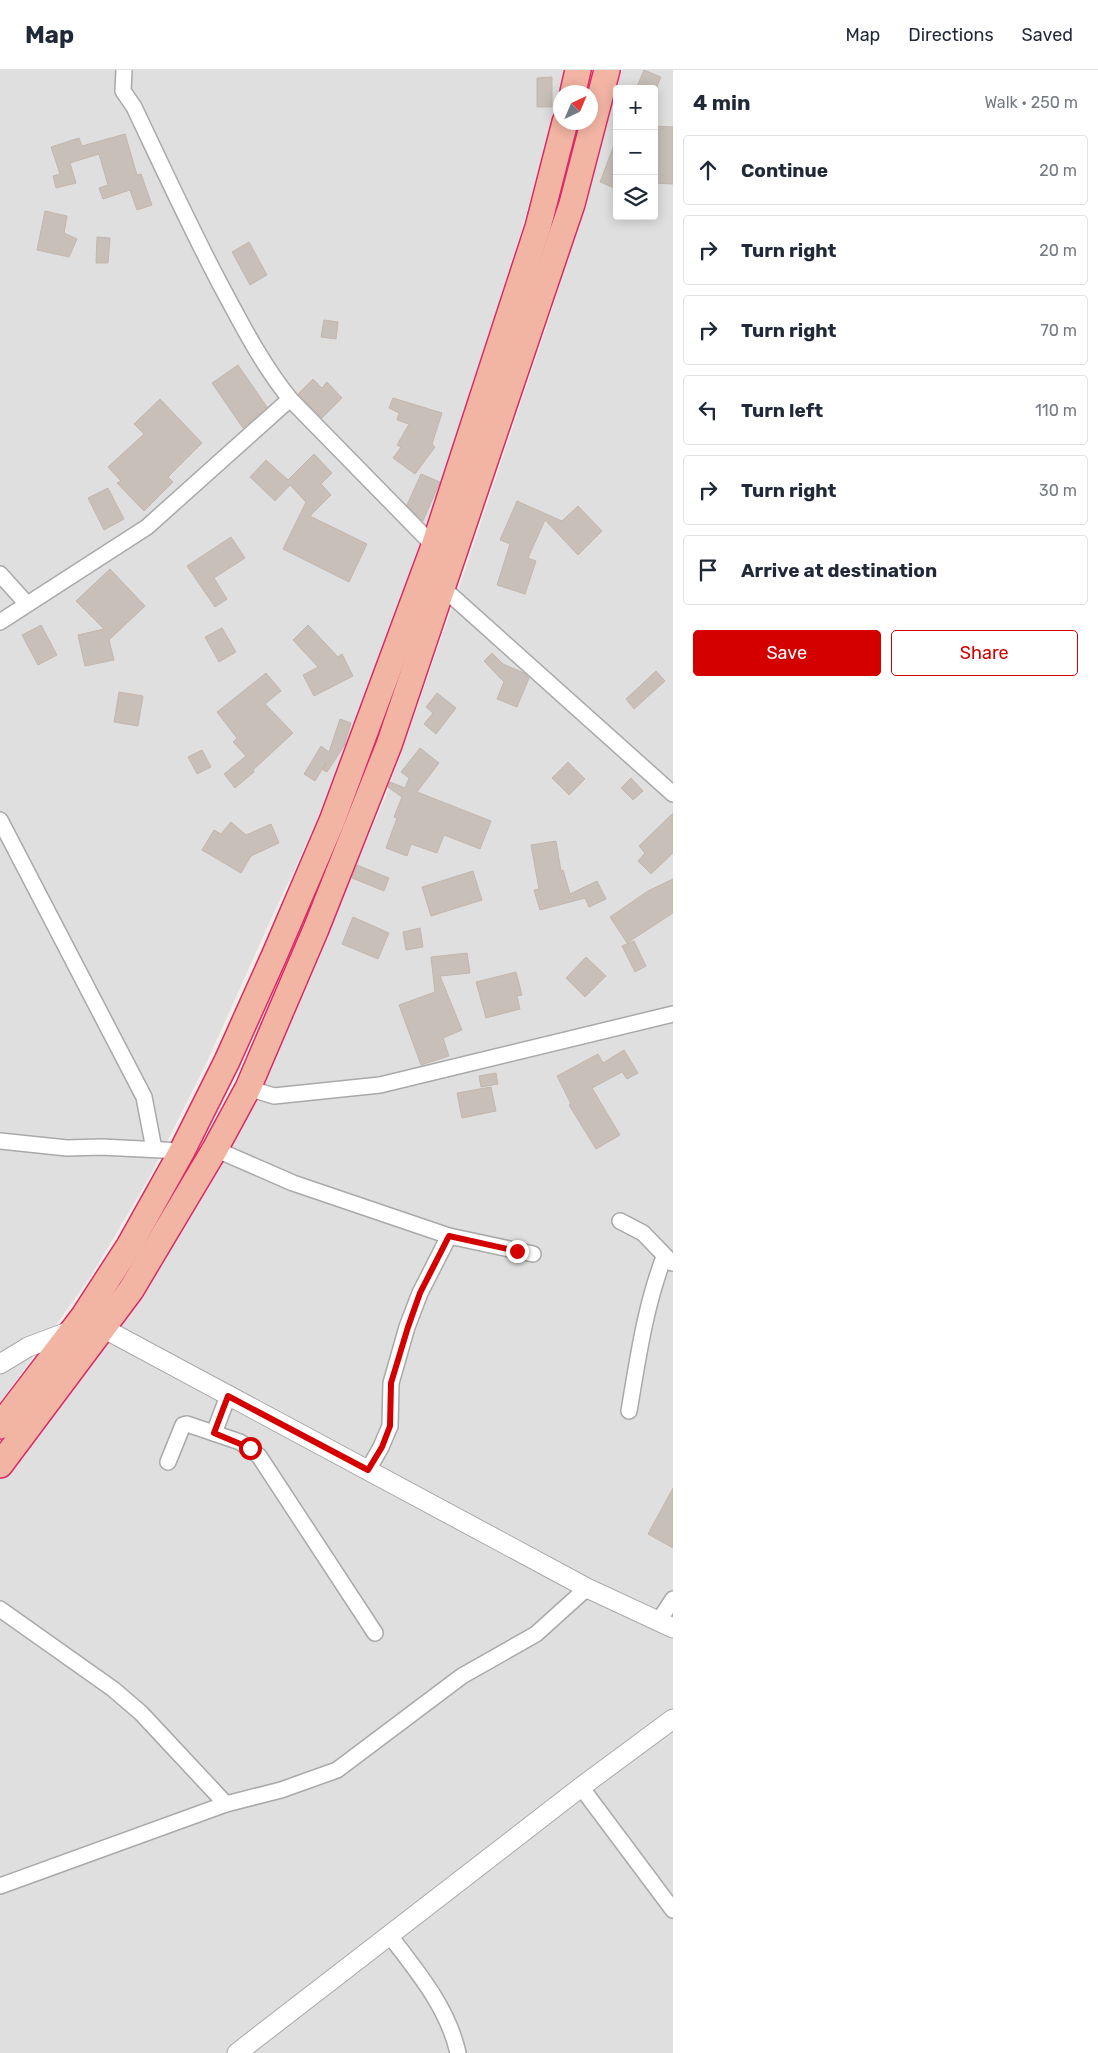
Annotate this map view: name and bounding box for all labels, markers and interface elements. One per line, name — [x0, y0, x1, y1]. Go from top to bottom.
text: Map — [25, 21, 74, 49]
text: Map — [845, 24, 880, 46]
text: Directions — [908, 24, 994, 46]
text: Saved — [1022, 24, 1073, 46]
north arrow — [553, 85, 598, 130]
map controls — [613, 85, 658, 220]
button: + — [613, 85, 658, 130]
text: 4 min — [693, 90, 751, 115]
text: Walk · 250 m — [984, 93, 1078, 112]
button: − — [613, 130, 658, 175]
icon: ahead — [694, 156, 722, 184]
text: Continue — [741, 159, 828, 182]
text: 20 m — [1039, 161, 1077, 180]
button: layers — [613, 175, 658, 220]
icon: right — [694, 236, 722, 264]
text: Turn right — [741, 239, 836, 262]
text: 20 m — [1039, 241, 1077, 260]
icon: right — [694, 316, 722, 344]
text: Turn right — [741, 319, 836, 342]
text: 70 m — [1040, 321, 1077, 340]
icon: left — [694, 396, 722, 424]
text: Turn left — [741, 399, 823, 422]
text: 110 m — [1035, 401, 1077, 420]
icon: right — [694, 476, 722, 504]
text: Turn right — [741, 479, 836, 502]
text: 30 m — [1039, 481, 1077, 500]
icon: arrive — [694, 556, 722, 584]
text: Arrive at destination — [741, 559, 937, 582]
button: Save — [693, 630, 881, 676]
button: Share — [891, 630, 1078, 676]
route end — [506, 1240, 529, 1263]
route start — [239, 1437, 262, 1460]

